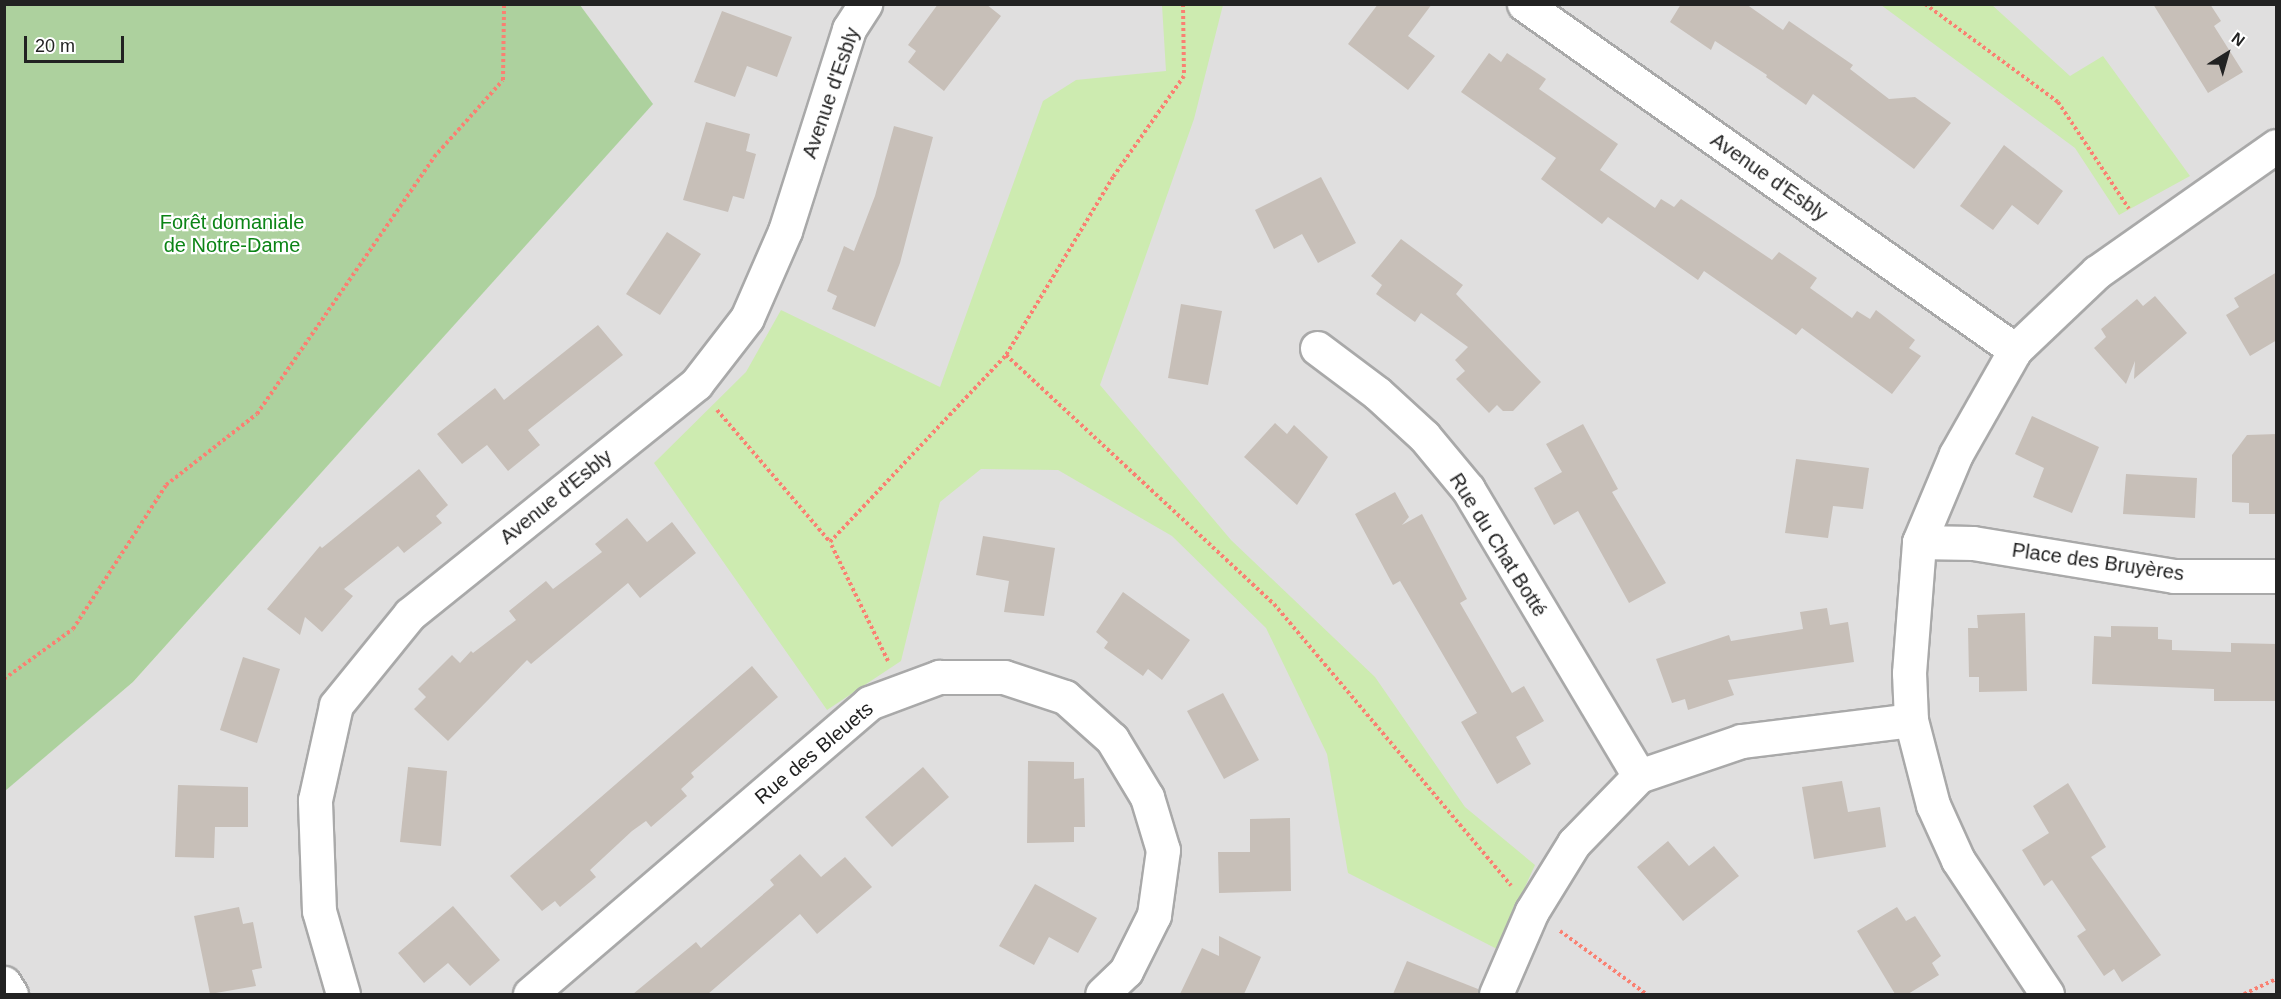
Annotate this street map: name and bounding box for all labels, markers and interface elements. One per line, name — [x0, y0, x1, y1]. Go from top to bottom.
scale bar — [27, 24, 128, 62]
street label: Avenue d'Esbly — [797, 24, 865, 162]
north arrow — [2197, 24, 2257, 84]
text: N — [2228, 29, 2248, 49]
text: 20 m — [35, 36, 75, 56]
street label: Avenue d'Esbly — [1706, 128, 1832, 226]
park label: Forêt domaniale de Notre-Dame — [160, 210, 304, 257]
street label: Avenue d'Esbly — [495, 445, 617, 549]
street label: Rue du Chat Botté — [1444, 469, 1552, 621]
street label: Place des Bruyères — [2010, 538, 2186, 586]
street label: Rue des Bleuets — [750, 697, 878, 809]

